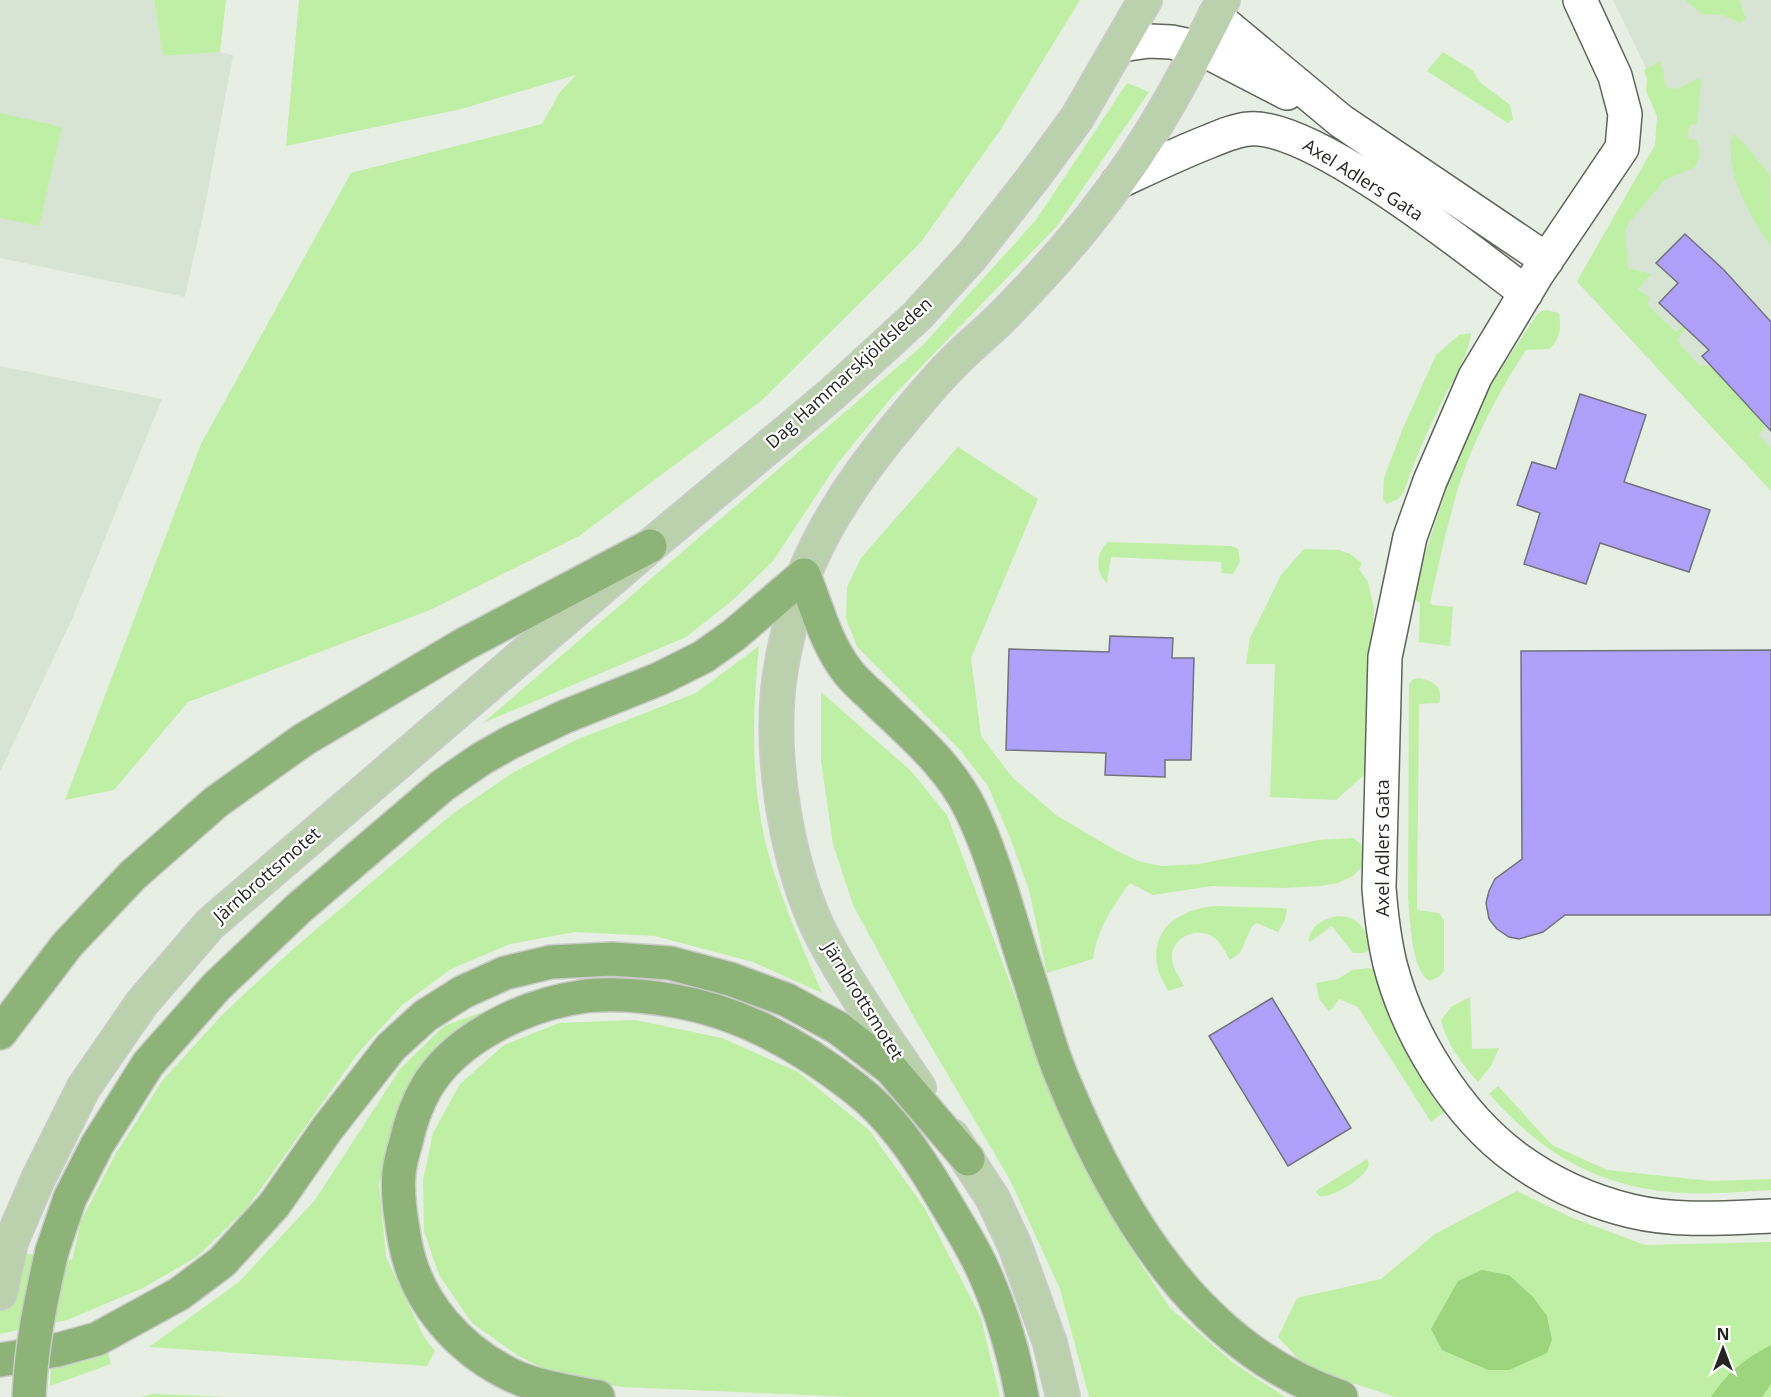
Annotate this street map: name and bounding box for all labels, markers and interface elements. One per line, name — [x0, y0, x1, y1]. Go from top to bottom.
street label: Axel Adlers Gata — [1299, 133, 1428, 226]
street label: Dag Hammarskjöldsleden — [760, 291, 937, 453]
street label: Axel Adlers Gata — [1370, 779, 1394, 917]
street label: Järnbrottsmotet — [206, 821, 325, 929]
street label: Järnbrottsmotet — [817, 935, 910, 1064]
north arrow — [1693, 1319, 1753, 1379]
text: N — [1716, 1323, 1730, 1345]

